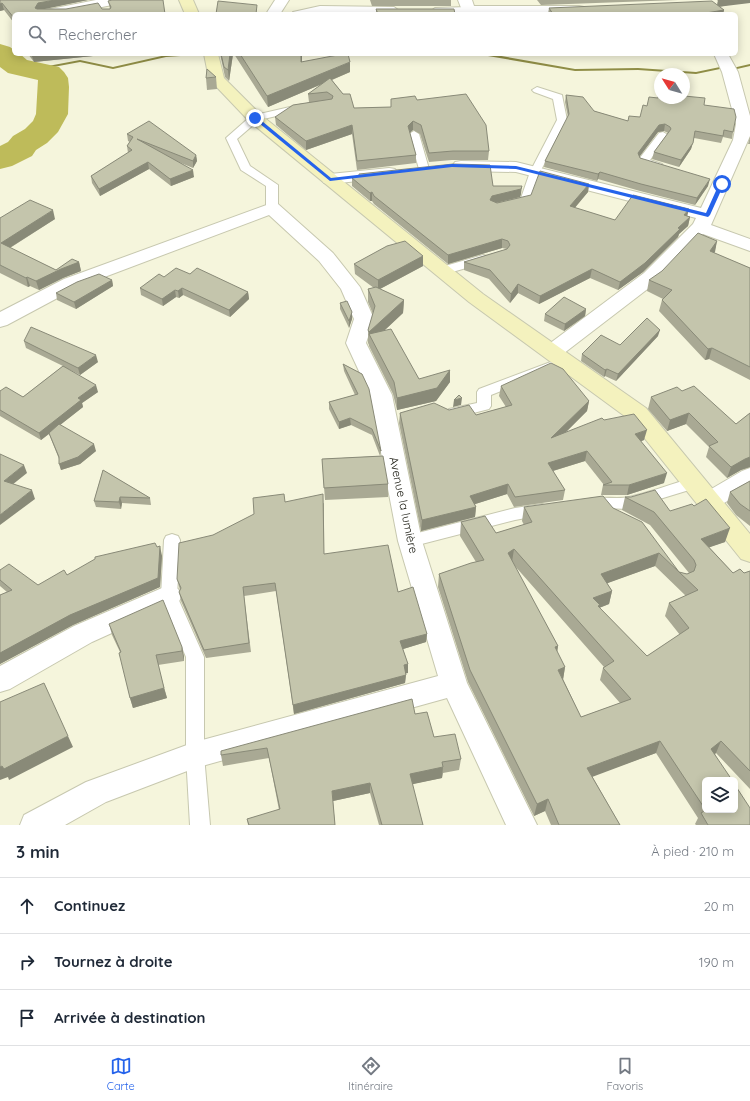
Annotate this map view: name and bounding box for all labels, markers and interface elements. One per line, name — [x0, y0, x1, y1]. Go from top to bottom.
search box — [12, 12, 738, 56]
icon: search — [26, 23, 48, 45]
text: Rechercher — [58, 25, 137, 44]
north arrow — [654, 68, 690, 104]
route end — [246, 109, 264, 127]
route start — [713, 175, 731, 193]
street label: Avenue la lumière — [386, 455, 422, 555]
map controls — [702, 777, 738, 813]
button: layers — [702, 777, 738, 813]
text: 3 min — [16, 841, 60, 862]
text: À pied · 210 m — [651, 843, 734, 859]
icon: ahead — [16, 895, 38, 917]
text: Continuez — [54, 896, 125, 915]
text: 20 m — [704, 898, 734, 914]
icon: right — [16, 951, 38, 973]
text: Tournez à droite — [54, 952, 173, 971]
text: 190 m — [699, 954, 734, 970]
icon: arrive — [16, 1007, 38, 1029]
text: Arrivée à destination — [54, 1008, 206, 1027]
tab: Carte — [107, 1055, 135, 1093]
tab: Itinéraire — [348, 1055, 393, 1093]
tab: Favoris — [607, 1055, 643, 1093]

